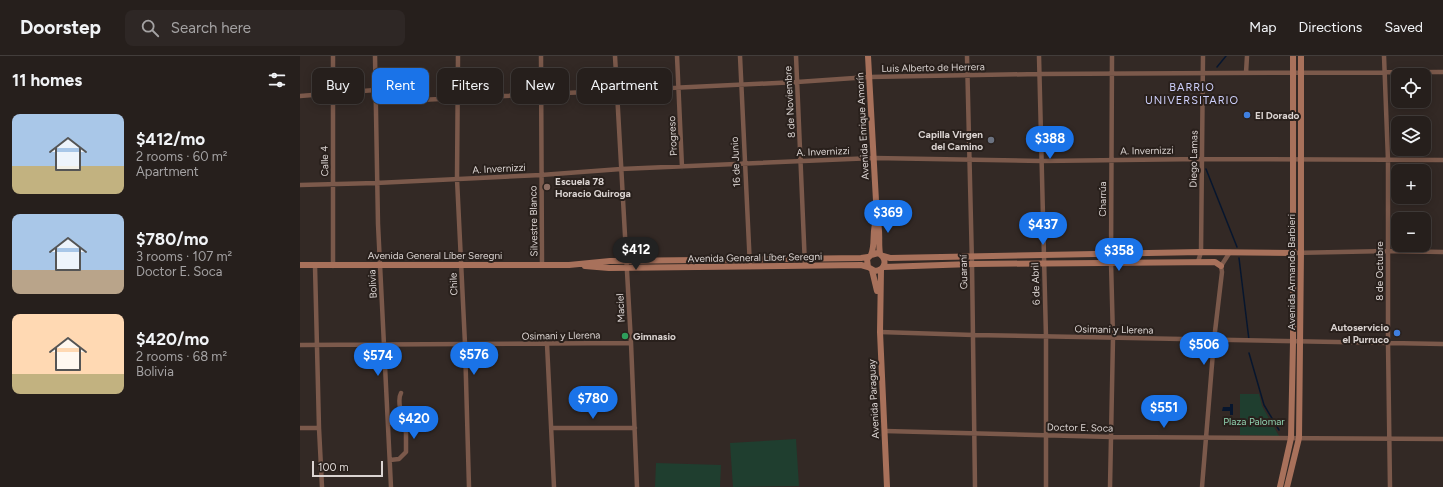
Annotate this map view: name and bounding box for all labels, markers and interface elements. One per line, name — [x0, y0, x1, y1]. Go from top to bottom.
search box — [125, 10, 405, 46]
text: Doorstep — [20, 16, 101, 39]
icon: search — [139, 17, 161, 39]
text: Search here — [171, 19, 251, 37]
text: Map — [1249, 19, 1277, 36]
text: Directions — [1299, 19, 1362, 36]
text: Saved — [1384, 19, 1423, 36]
street label: Luis Alberto de Herrera — [881, 60, 985, 75]
street label: 8 de Noviembre — [781, 65, 798, 138]
chip: Buy — [312, 68, 364, 104]
chip: Rent — [372, 68, 429, 104]
chip: Filters — [437, 68, 503, 104]
chip: New — [511, 68, 569, 104]
chip: Apartment — [577, 68, 672, 104]
map controls — [1391, 68, 1431, 252]
button: locate — [1391, 68, 1431, 108]
icon: filters — [266, 69, 288, 91]
text: 11 homes — [12, 70, 82, 90]
street label: Avenida Enrique Amorín — [853, 72, 872, 180]
district label: BARRIO UNIVERSITARIO — [1145, 81, 1239, 107]
place label: El Dorado — [1255, 109, 1300, 122]
marker: El Dorado — [1242, 110, 1252, 120]
street label: Progreso — [665, 115, 680, 156]
button: layers — [1391, 116, 1431, 156]
pin: $388 — [1026, 126, 1074, 160]
place label: Capilla Virgen del Camino — [918, 128, 983, 153]
text: $412/mo — [136, 129, 205, 149]
icon: home — [44, 130, 92, 178]
street label: Diego Lamas — [1187, 130, 1201, 188]
text: $388 — [1035, 131, 1065, 146]
marker: Capilla Virgen del Camino — [986, 135, 996, 145]
street label: 16 de Junio — [728, 136, 743, 188]
street label: A. Invernizzi — [796, 144, 850, 159]
street label: A. Invernizzi — [1120, 144, 1174, 157]
street label: Calle 4 — [318, 145, 331, 177]
text: 2 rooms · 60 m² — [136, 149, 227, 164]
street label: A. Invernizzi — [472, 161, 526, 176]
text: Apartment — [136, 164, 199, 179]
button: + — [1391, 164, 1431, 204]
place label: Escuela 78 Horacio Quiroga — [555, 175, 631, 200]
street label: Charrúa — [1096, 181, 1109, 217]
marker: Escuela 78 Horacio Quiroga — [542, 182, 552, 192]
street label: Silvestre Blanco — [526, 185, 541, 257]
pin: $369 — [864, 200, 912, 234]
text: $369 — [873, 205, 903, 220]
pin: $437 — [1019, 212, 1067, 246]
button: − — [1391, 212, 1431, 252]
street label: Avenida Armando Barbieri — [1285, 214, 1298, 330]
text: $437 — [1028, 217, 1058, 232]
text: $780/mo — [136, 229, 208, 249]
icon: home — [44, 230, 92, 278]
pin: $412 — [612, 237, 660, 271]
pin: $358 — [1095, 238, 1143, 272]
street label: 8 de Octubre — [1373, 241, 1386, 301]
text: $412 — [622, 242, 650, 257]
text: $358 — [1104, 243, 1134, 258]
text: 3 rooms · 107 m² — [136, 249, 232, 264]
street label: Avenida General Líber Seregni — [368, 249, 502, 262]
street label: Avenida General Líber Seregni — [688, 250, 822, 265]
street label: Guaraní — [957, 254, 970, 289]
street label: 6 de Abril — [1028, 263, 1043, 305]
text: Doctor E. Soca — [136, 264, 222, 279]
street label: Bolivia — [365, 269, 380, 299]
street label: Chile — [446, 272, 461, 296]
street label: Maciel — [613, 293, 628, 323]
place label: Autoservicio el Purruco — [1330, 321, 1389, 346]
street label: Osimani y Llerena — [1074, 322, 1154, 337]
street label: Osimani y Llerena — [521, 328, 601, 343]
marker: Autoservicio el Purruco — [1392, 328, 1402, 338]
text: $420/mo — [136, 329, 209, 349]
icon: home — [44, 330, 92, 378]
place label: Gimnasio — [633, 330, 676, 343]
marker: Gimnasio — [620, 331, 630, 341]
pin: $506 — [1180, 332, 1228, 366]
text: $506 — [1189, 337, 1219, 352]
pin: $576 — [450, 342, 498, 376]
pin: $574 — [354, 343, 402, 377]
text: $576 — [459, 347, 489, 362]
text: $574 — [363, 348, 393, 363]
text: 2 rooms · 68 m² — [136, 349, 227, 364]
street label: Avenida Paraguay — [865, 358, 882, 439]
text: Bolivia — [136, 364, 174, 379]
pin: $780 — [569, 386, 617, 420]
text: $780 — [578, 391, 608, 406]
pin: $551 — [1140, 395, 1188, 429]
text: $551 — [1150, 400, 1178, 415]
pin: $420 — [390, 406, 438, 440]
text: $420 — [398, 411, 430, 426]
park label: Plaza Palomar — [1223, 415, 1285, 428]
street label: Doctor E. Soca — [1047, 420, 1113, 435]
scale bar — [312, 459, 383, 478]
text: 100 m — [318, 461, 349, 474]

